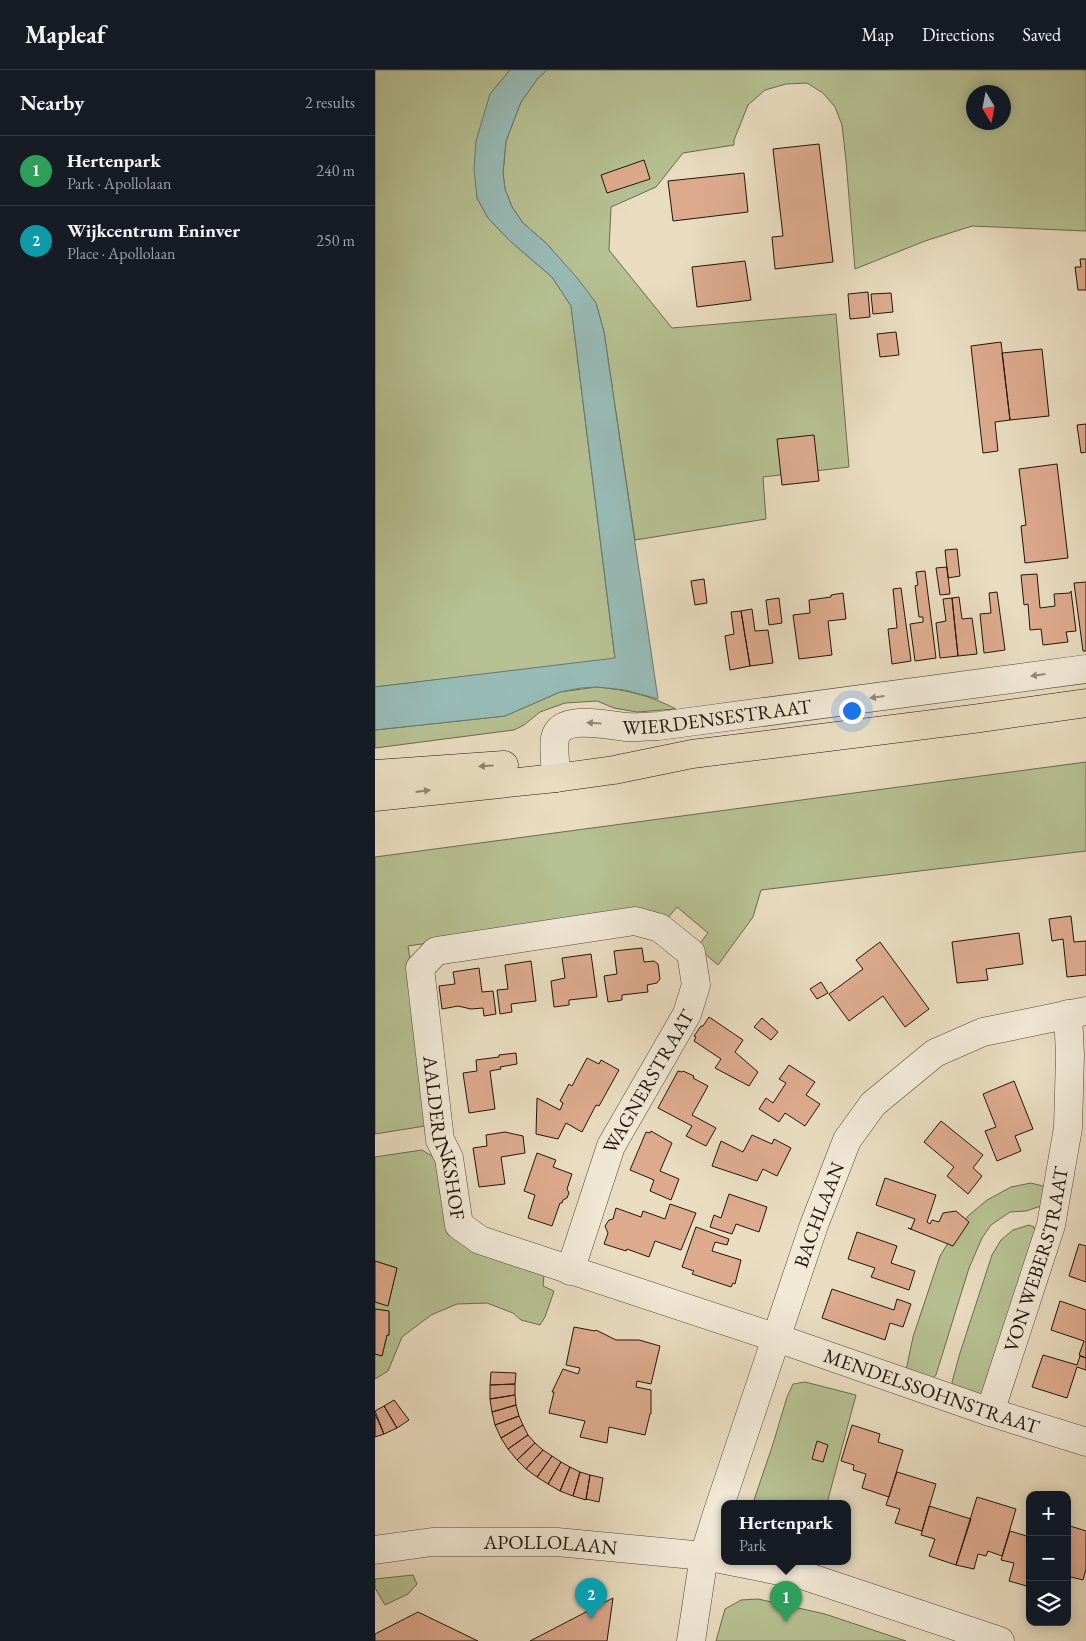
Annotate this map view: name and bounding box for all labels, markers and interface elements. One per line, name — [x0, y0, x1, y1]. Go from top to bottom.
text: Mapleaf — [25, 19, 106, 50]
text: Map — [862, 23, 894, 46]
text: Directions — [922, 23, 994, 46]
text: Saved — [1022, 23, 1061, 46]
north arrow — [966, 85, 1011, 130]
text: Nearby — [20, 89, 84, 116]
text: 2 results — [305, 92, 355, 113]
text: Hertenpark — [67, 148, 161, 173]
text: 1 — [32, 160, 40, 181]
text: 240 m — [316, 160, 355, 181]
text: Park · Apollolaan — [67, 173, 171, 194]
text: Wijkcentrum Eninver — [67, 218, 240, 243]
text: 2 — [32, 230, 40, 251]
text: 250 m — [316, 230, 355, 251]
text: Place · Apollolaan — [67, 243, 176, 264]
one-way arrow — [1029, 671, 1045, 679]
street label: WIERDENSESTRAAT — [622, 693, 814, 741]
one-way arrow — [868, 693, 884, 701]
your location — [839, 698, 865, 724]
one-way arrow — [586, 719, 602, 727]
one-way arrow — [478, 762, 494, 770]
one-way arrow — [416, 787, 432, 795]
street label: WAGNERSTRAAT — [596, 1004, 700, 1158]
street label: AALDERINKSHOF — [417, 1053, 471, 1222]
street label: BACHLAAN — [788, 1158, 850, 1271]
street label: VON WEBERSTRAAT — [998, 1164, 1074, 1355]
street label: MENDELSSOHNSTRAAT — [820, 1342, 1043, 1440]
map controls — [1026, 1491, 1071, 1626]
button: + — [1026, 1491, 1071, 1536]
popup — [721, 1500, 851, 1565]
text: Hertenpark — [739, 1510, 833, 1535]
street label: APOLLOLAAN — [482, 1529, 619, 1561]
text: Park — [739, 1535, 766, 1556]
button: − — [1026, 1536, 1071, 1581]
pin: 2 — [575, 1578, 607, 1619]
pin: 1 — [770, 1581, 802, 1622]
button: layers — [1026, 1581, 1071, 1626]

